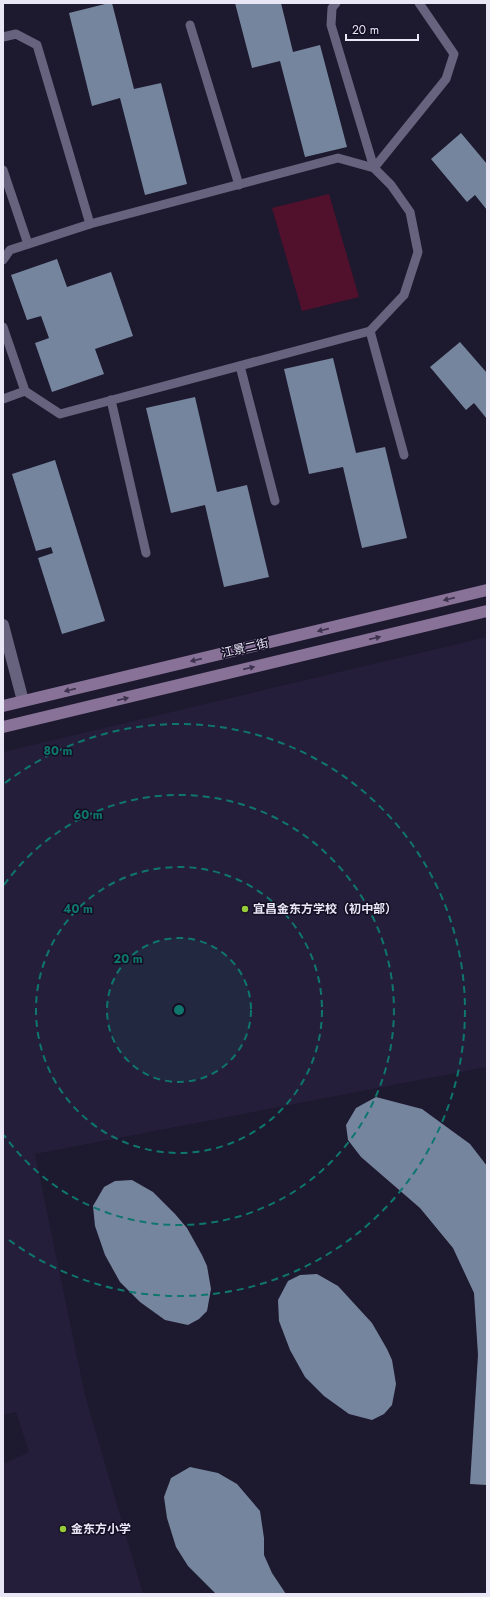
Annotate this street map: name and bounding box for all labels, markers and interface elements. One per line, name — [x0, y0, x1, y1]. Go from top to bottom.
scale bar — [346, 16, 418, 42]
text: 20 m — [352, 21, 379, 39]
one-way arrow — [443, 597, 455, 603]
one-way arrow — [316, 627, 329, 633]
street label: 江景二街 — [220, 634, 270, 662]
one-way arrow — [370, 635, 382, 641]
one-way arrow — [190, 657, 202, 663]
one-way arrow — [243, 665, 255, 671]
one-way arrow — [64, 687, 76, 693]
one-way arrow — [116, 695, 129, 701]
text: 80 m — [44, 742, 73, 760]
text: 60 m — [73, 806, 103, 824]
text: 40 m — [63, 900, 93, 918]
place label: 宜昌金东方学校（初中部） — [253, 900, 397, 918]
marker: 宜昌金东方学校（初中部） — [240, 904, 250, 914]
text: 20 m — [113, 950, 143, 968]
centre of rings — [172, 1003, 186, 1017]
place label: 金东方小学 — [71, 1520, 131, 1538]
marker: 金东方小学 — [58, 1524, 68, 1534]

